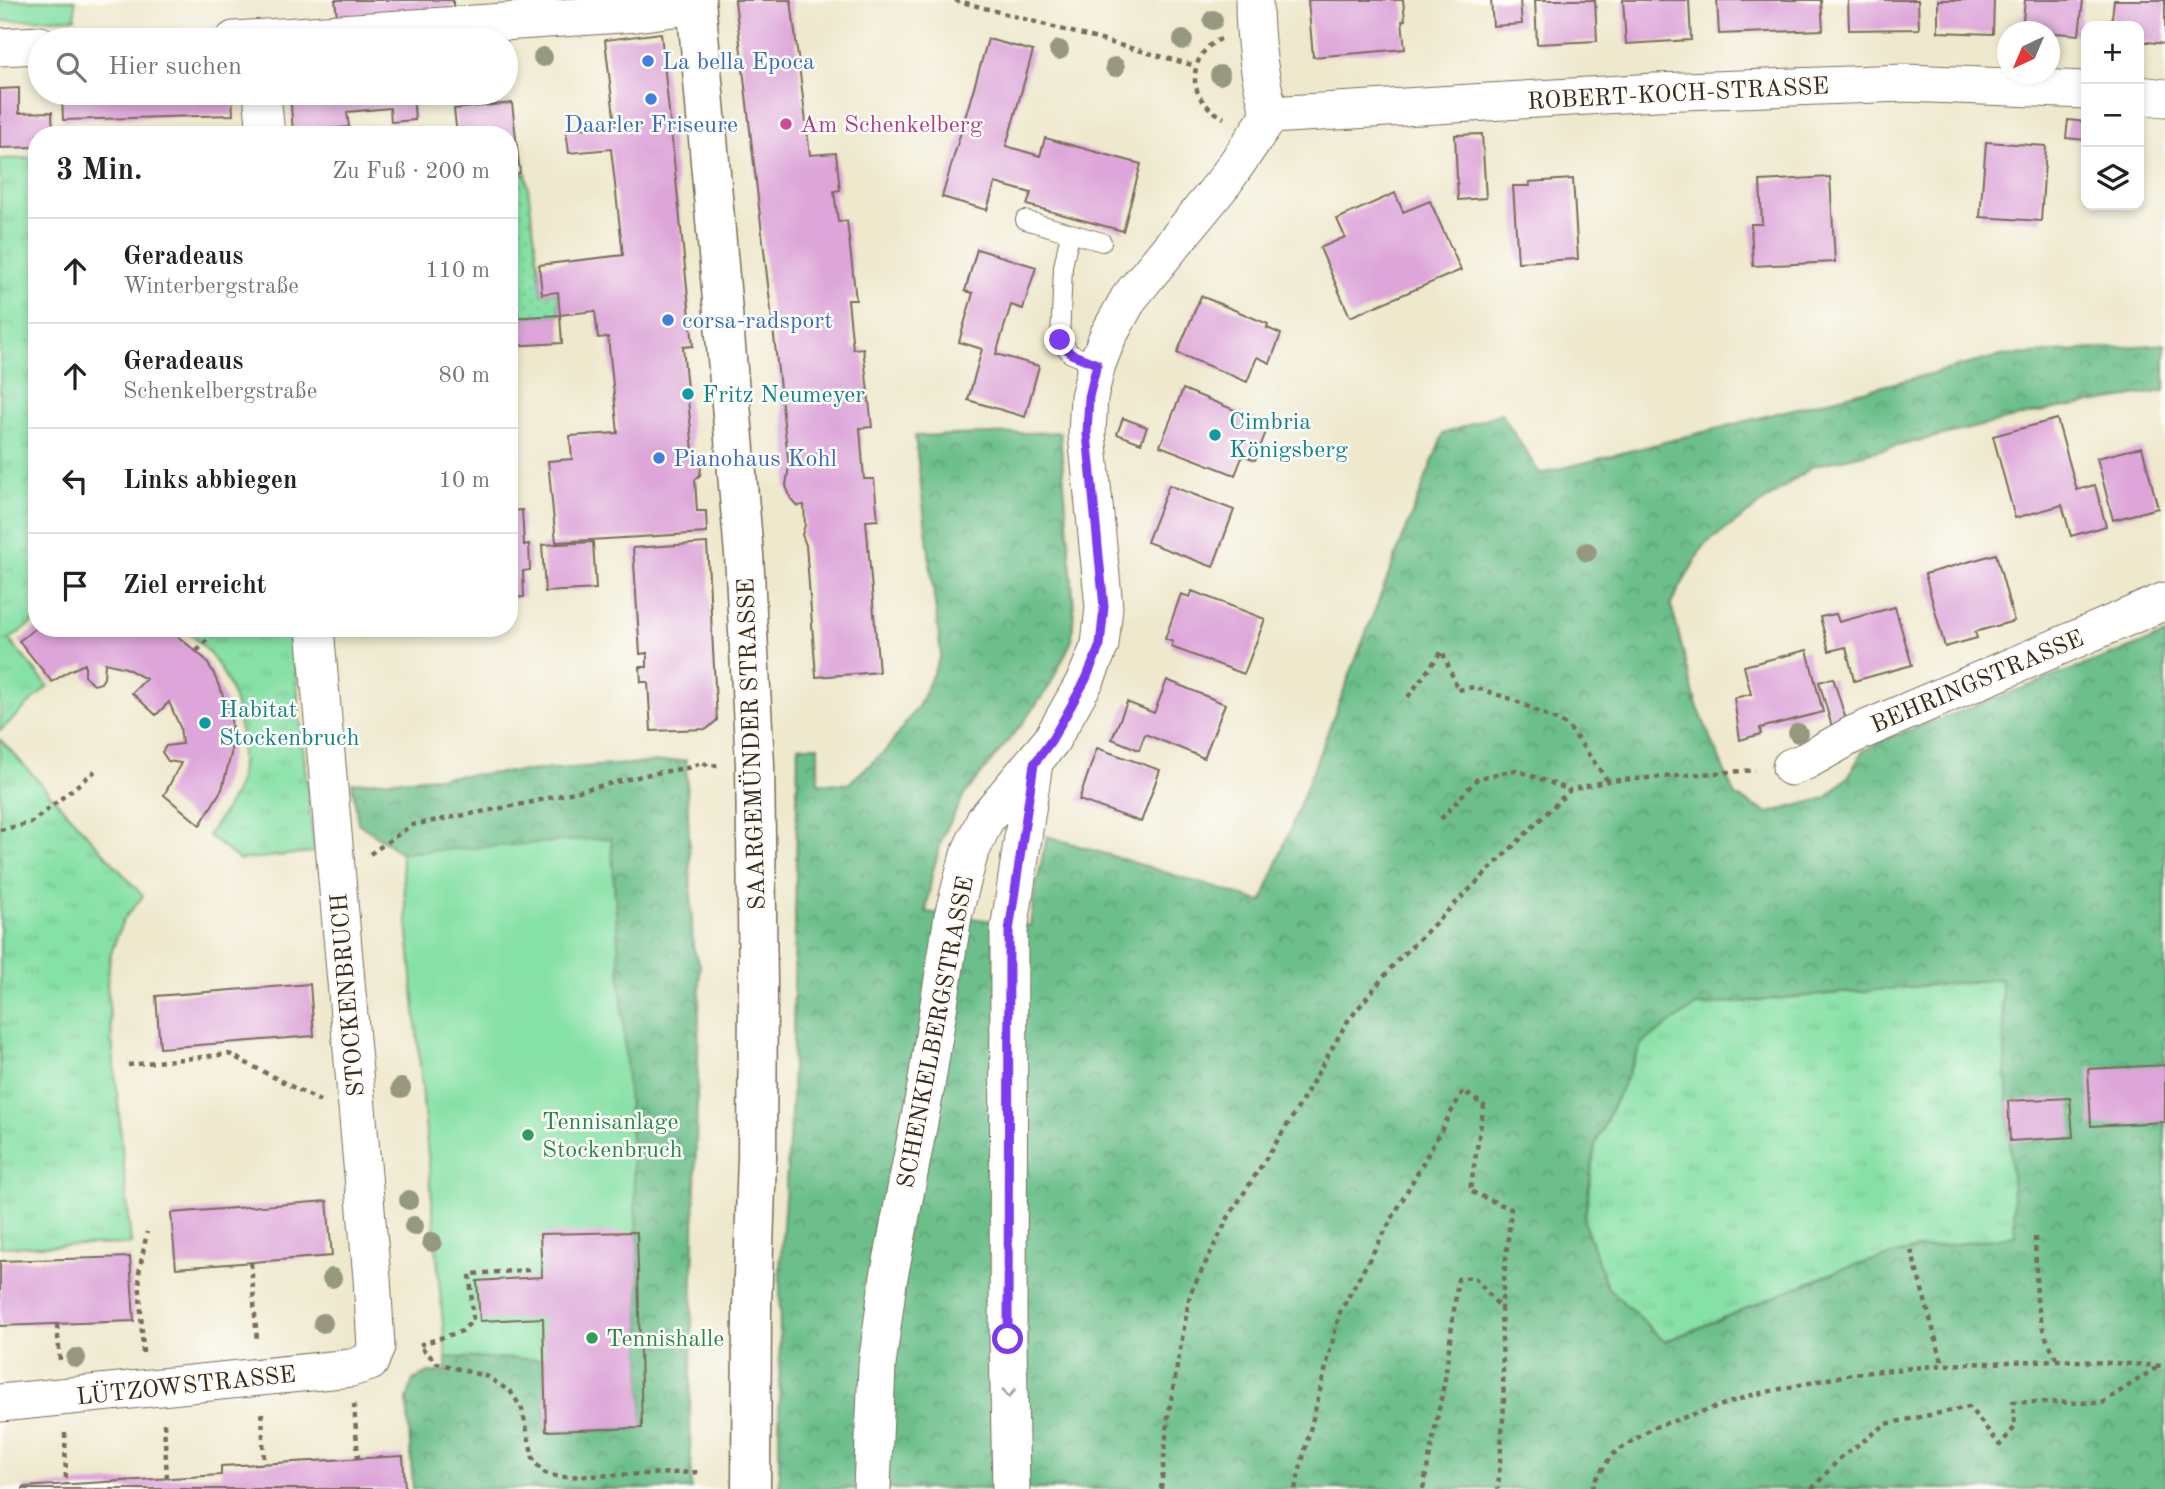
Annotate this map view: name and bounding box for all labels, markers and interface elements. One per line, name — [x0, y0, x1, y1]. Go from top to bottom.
north arrow — [1997, 21, 2060, 84]
map controls — [2081, 21, 2144, 210]
button: + — [2081, 21, 2144, 84]
search box — [28, 28, 518, 105]
icon: search — [52, 48, 90, 86]
place label: La bella Epoca — [662, 51, 815, 75]
marker: La bella Epoca — [640, 53, 656, 69]
text: Hier suchen — [108, 54, 242, 80]
street label: ROBERT-KOCH-STRASSE — [1527, 75, 1830, 115]
button: − — [2081, 84, 2144, 147]
marker: Daarler Friseure — [643, 91, 659, 107]
place label: Daarler Friseure — [564, 114, 738, 138]
place label: Am Schenkelberg — [800, 114, 983, 138]
marker: Am Schenkelberg — [778, 116, 794, 132]
button: layers — [2081, 147, 2144, 210]
text: 3 Min. — [56, 156, 142, 186]
text: Zu Fuß · 200 m — [332, 160, 490, 183]
text: Geradeaus — [123, 244, 243, 270]
icon: ahead — [56, 252, 94, 290]
text: 110 m — [425, 259, 490, 282]
text: Winterbergstraße — [123, 275, 299, 298]
place label: corsa-radsport — [682, 310, 833, 334]
marker: corsa-radsport — [660, 312, 676, 328]
route end — [1044, 324, 1075, 355]
text: Geradeaus — [123, 349, 243, 375]
icon: ahead — [56, 357, 94, 395]
text: 80 m — [439, 364, 490, 387]
text: Schenkelbergstraße — [123, 380, 317, 403]
place label: Fritz Neumeyer — [702, 384, 865, 408]
marker: Fritz Neumeyer — [680, 386, 696, 402]
place label: Cimbria Königsberg — [1229, 411, 1348, 463]
marker: Cimbria Königsberg — [1207, 427, 1223, 443]
place label: Pianohaus Kohl — [673, 448, 837, 472]
marker: Pianohaus Kohl — [651, 450, 667, 466]
icon: left — [56, 462, 94, 500]
text: Links abbiegen — [123, 468, 297, 494]
text: 10 m — [439, 469, 490, 492]
icon: arrive — [56, 567, 94, 605]
text: Ziel erreicht — [123, 573, 266, 599]
street label: SAARGEMÜNDER STRASSE — [731, 577, 771, 911]
street label: BEHRINGSTRASSE — [1868, 627, 2088, 738]
place label: Habitat Stockenbruch — [219, 699, 360, 751]
marker: Habitat Stockenbruch — [197, 715, 213, 731]
street label: SCHENKELBERGSTRASSE — [895, 874, 979, 1190]
street label: STOCKENBRUCH — [328, 892, 370, 1097]
place label: Tennisanlage Stockenbruch — [542, 1111, 683, 1163]
marker: Tennisanlage Stockenbruch — [520, 1127, 536, 1143]
route start — [992, 1323, 1023, 1354]
place label: Tennishalle — [606, 1328, 724, 1352]
marker: Tennishalle — [584, 1330, 600, 1346]
street label: LÜTZOWSTRASSE — [75, 1360, 297, 1410]
one-way arrow — [1001, 1389, 1017, 1399]

